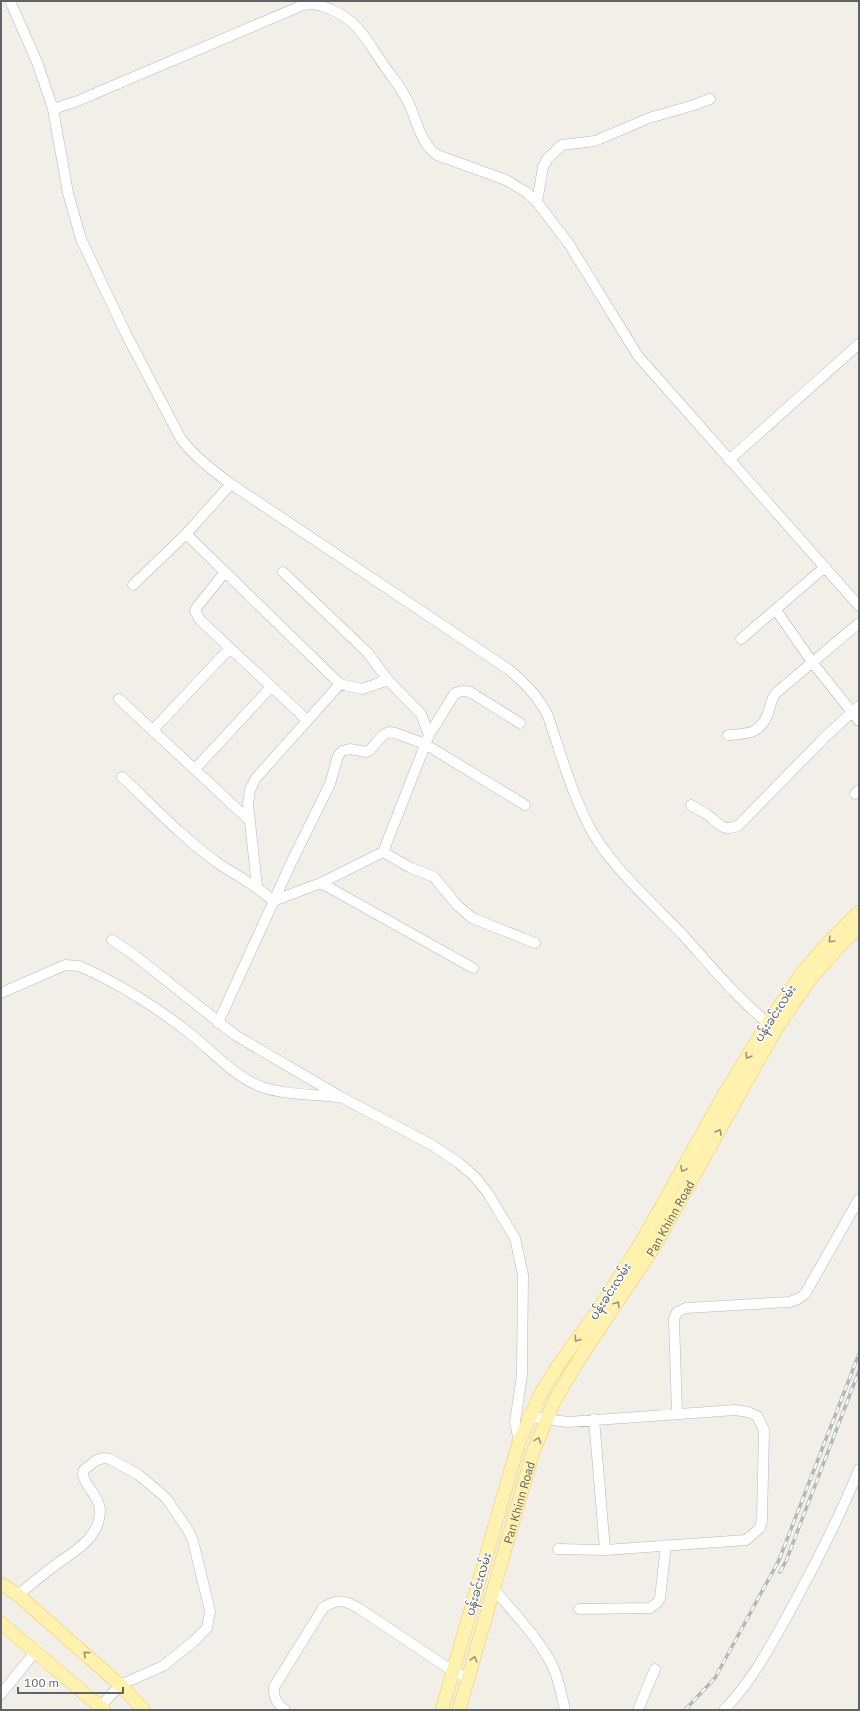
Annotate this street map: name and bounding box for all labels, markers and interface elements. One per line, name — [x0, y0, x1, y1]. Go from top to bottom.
one-way arrow — [828, 935, 836, 942]
street label: ပန်းခင်းလမ်း — [750, 981, 801, 1046]
one-way arrow — [745, 1052, 752, 1059]
one-way arrow — [714, 1129, 721, 1136]
one-way arrow — [680, 1165, 687, 1172]
street label: Pan Khinn Road — [642, 1178, 697, 1259]
street label: ပန်းခင်းလမ်း — [585, 1259, 636, 1324]
one-way arrow — [612, 1301, 620, 1308]
one-way arrow — [575, 1334, 582, 1341]
one-way arrow — [533, 1437, 541, 1444]
street label: Pan Khinn Road — [500, 1460, 537, 1545]
street label: ပန်းခင်းလမ်း — [461, 1550, 497, 1618]
one-way arrow — [83, 1652, 90, 1659]
one-way arrow — [469, 1656, 478, 1663]
scale bar — [18, 1669, 123, 1695]
text: 100 m — [24, 1675, 59, 1690]

